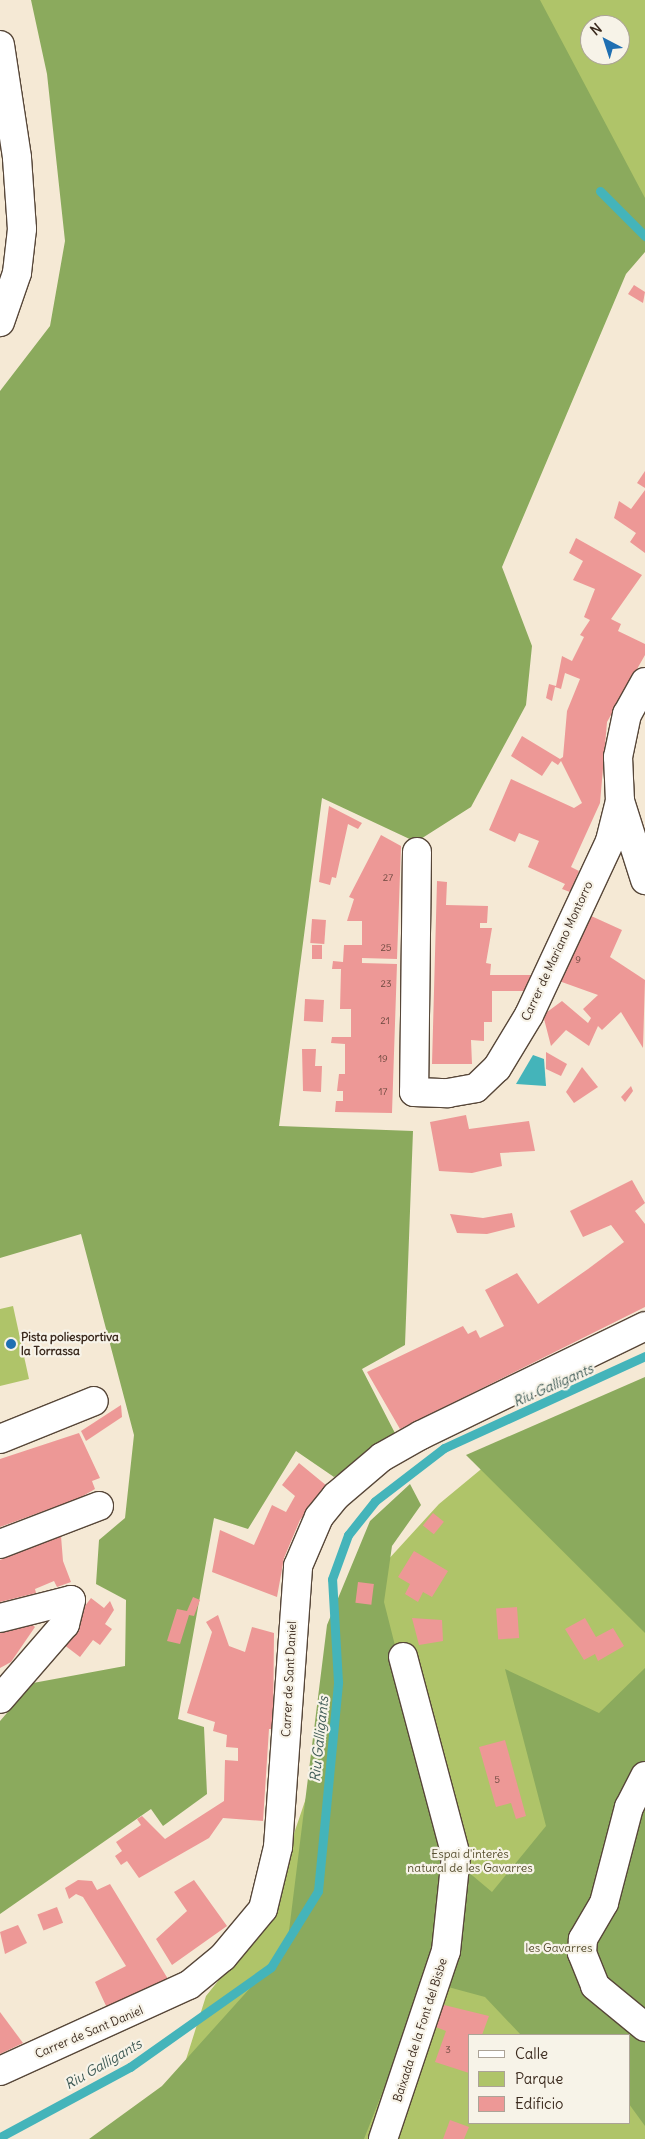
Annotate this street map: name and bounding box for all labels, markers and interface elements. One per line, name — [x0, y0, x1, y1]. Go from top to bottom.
north arrow — [580, 15, 630, 65]
text: N — [587, 19, 605, 39]
house number: 27 — [383, 872, 393, 884]
street label: Carrer de Mariano Montorro — [518, 879, 596, 1023]
house number: 25 — [380, 942, 392, 954]
house number: 9 — [575, 954, 581, 966]
house number: 23 — [380, 978, 392, 990]
house number: 21 — [380, 1015, 390, 1027]
house number: 19 — [378, 1053, 388, 1065]
house number: 17 — [379, 1086, 387, 1098]
place label: Pista poliesportiva la Torrassa — [21, 1330, 119, 1358]
marker: Pista poliesportiva la Torrassa — [5, 1338, 17, 1350]
water label: Riu Galligants — [510, 1360, 596, 1410]
street label: Carrer de Sant Daniel — [279, 1621, 299, 1737]
water label: Riu Galligants — [306, 1695, 332, 1783]
house number: 5 — [494, 1774, 500, 1786]
park label: Espai d'interès natural de les Gavarres — [407, 1847, 533, 1875]
park label: les Gavarres — [526, 1941, 592, 1955]
street label: Baixada de la Font del Bisbe — [390, 1956, 450, 2104]
street label: Carrer de Sant Daniel — [33, 2003, 145, 2061]
legend — [468, 2034, 630, 2124]
water label: Riu Galligants — [62, 2035, 144, 2093]
house number: 3 — [445, 2044, 451, 2056]
text: Calle — [515, 2044, 548, 2063]
text: Parque — [515, 2069, 563, 2088]
text: Edificio — [515, 2094, 563, 2113]

